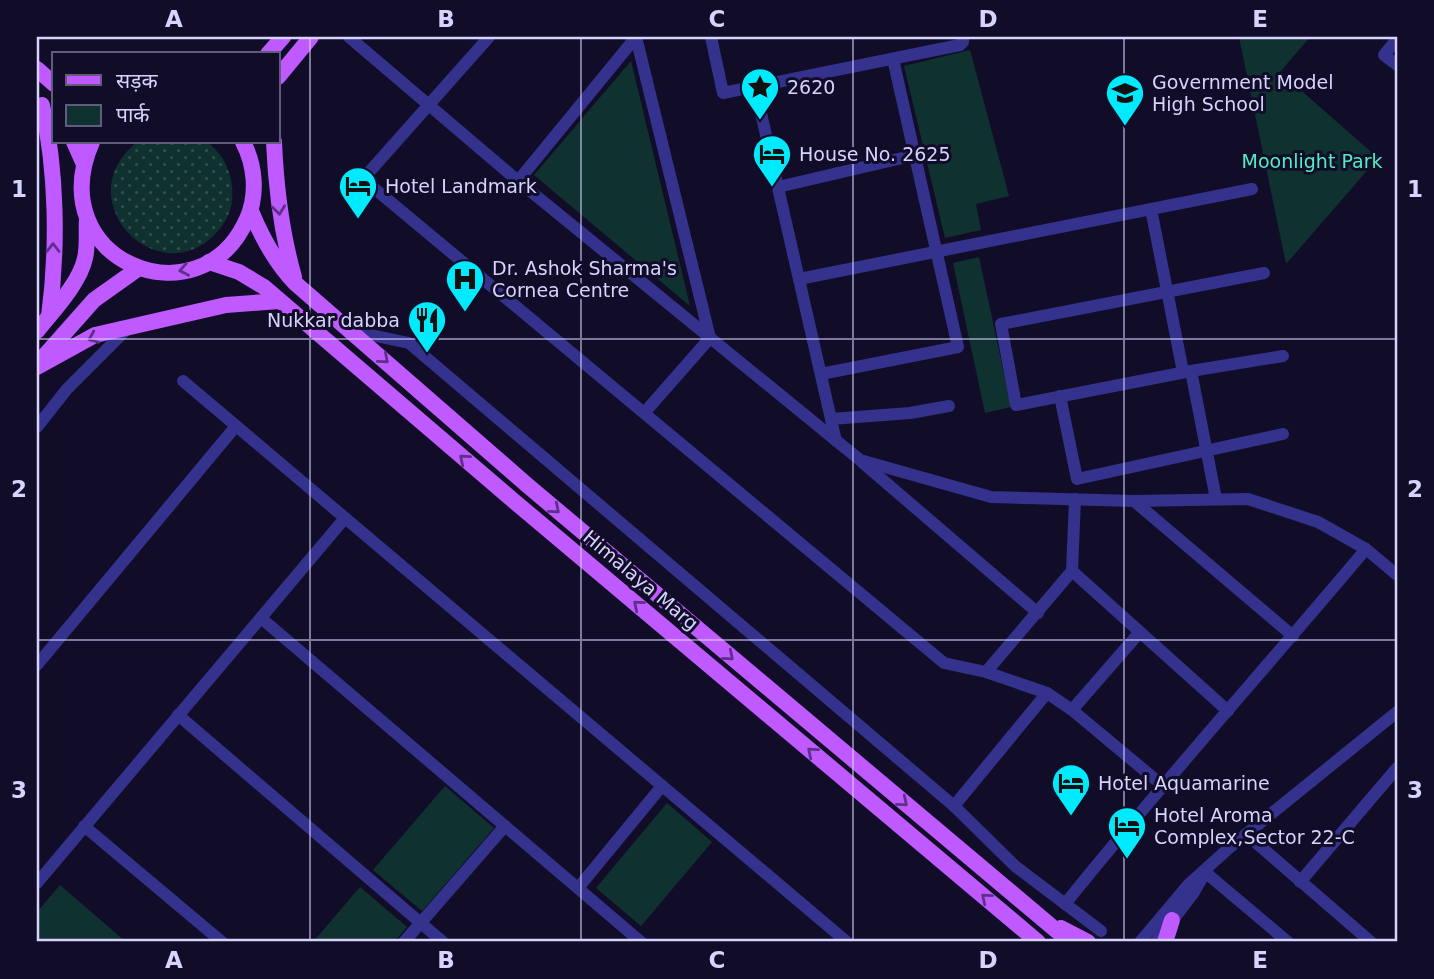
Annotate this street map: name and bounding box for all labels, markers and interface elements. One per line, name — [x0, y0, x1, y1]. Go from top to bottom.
text: A — [165, 6, 183, 32]
text: B — [437, 6, 455, 32]
text: C — [709, 6, 725, 32]
text: D — [978, 6, 998, 32]
text: E — [1252, 6, 1268, 32]
legend — [52, 52, 280, 144]
place icon: 2620 — [739, 66, 781, 121]
text: सड़क — [116, 69, 158, 93]
place label: Government Model High School — [1152, 71, 1334, 115]
school or university icon: Government Model High School — [1104, 72, 1146, 127]
place label: 2620 — [787, 76, 835, 98]
text: पार्क — [116, 103, 150, 127]
hotel icon: House No. 2625 — [751, 133, 793, 188]
place label: House No. 2625 — [799, 143, 951, 165]
park label: Moonlight Park — [1242, 150, 1382, 172]
hotel icon: Hotel Landmark — [337, 165, 379, 220]
place label: Hotel Landmark — [385, 175, 537, 197]
text: 1 — [11, 176, 27, 202]
text: 1 — [1407, 176, 1423, 202]
one-way arrow — [271, 204, 286, 216]
one-way arrow — [45, 243, 61, 253]
place label: Dr. Ashok Sharma's Cornea Centre — [492, 257, 677, 301]
hospital icon: Dr. Ashok Sharma's Cornea Centre — [444, 258, 486, 313]
one-way arrow — [178, 262, 190, 277]
restaurant icon: Nukkar dabba — [406, 299, 448, 354]
place label: Nukkar dabba — [267, 309, 400, 331]
one-way arrow — [88, 329, 100, 343]
one-way arrow — [376, 351, 389, 363]
one-way arrow — [460, 455, 473, 467]
text: 2 — [11, 476, 27, 502]
text: 2 — [1407, 476, 1423, 502]
one-way arrow — [547, 501, 560, 513]
street label: Himalaya Marg — [579, 526, 703, 634]
one-way arrow — [633, 601, 646, 613]
one-way arrow — [722, 647, 734, 660]
one-way arrow — [808, 748, 821, 760]
hotel icon: Hotel Aquamarine — [1050, 762, 1092, 817]
place label: Hotel Aquamarine — [1098, 772, 1270, 794]
text: 3 — [11, 777, 27, 803]
text: 3 — [1407, 777, 1423, 803]
one-way arrow — [895, 794, 908, 806]
place label: Hotel Aroma Complex,Sector 22-C — [1154, 804, 1355, 848]
hotel icon: Hotel Aroma Complex,Sector 22-C — [1106, 805, 1148, 860]
one-way arrow — [982, 894, 995, 906]
text: A — [165, 947, 183, 973]
text: B — [437, 947, 455, 973]
text: C — [709, 947, 725, 973]
text: D — [978, 947, 998, 973]
text: E — [1252, 947, 1268, 973]

